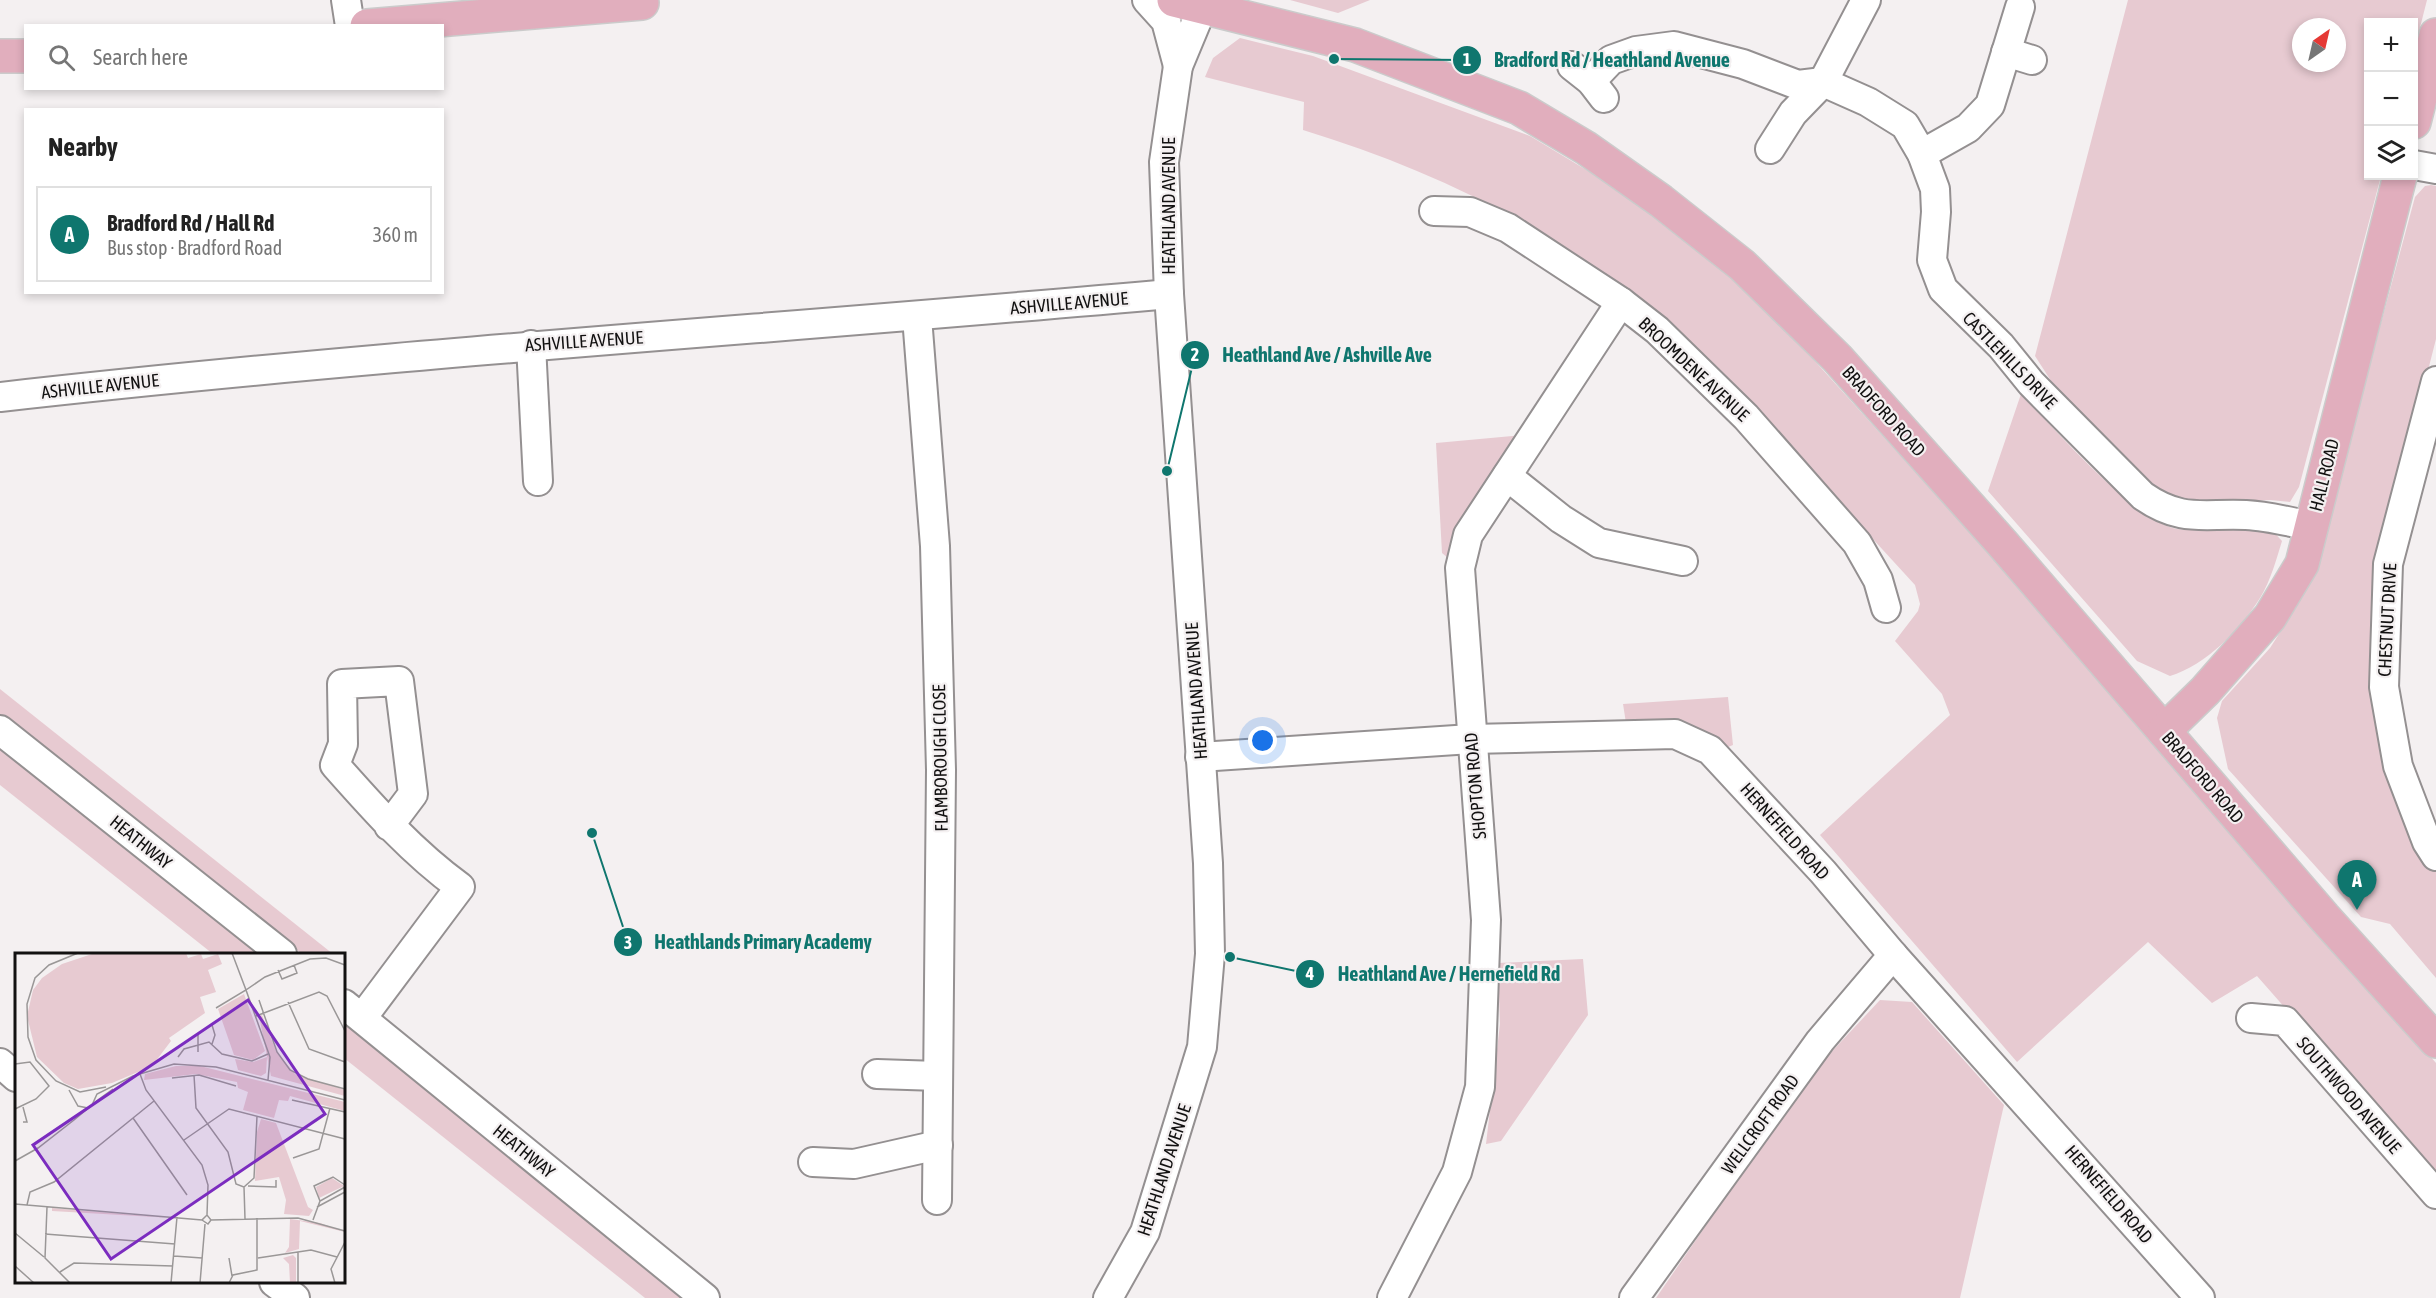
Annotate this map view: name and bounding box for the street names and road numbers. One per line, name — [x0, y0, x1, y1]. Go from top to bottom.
street label: HEATHLAND AVENUE — [1158, 137, 1179, 275]
street label: ASHVILLE AVENUE — [1009, 287, 1129, 319]
street label: CASTLEHILLS DRIVE — [1959, 307, 2062, 413]
street label: BROOMDENE AVENUE — [1635, 313, 1754, 426]
street label: ASHVILLE AVENUE — [524, 326, 644, 356]
street label: BRADFORD ROAD — [1838, 362, 1930, 460]
street label: ASHVILLE AVENUE — [40, 369, 160, 403]
street label: HALL ROAD — [2305, 437, 2343, 513]
street label: CHESTNUT DRIVE — [2374, 562, 2400, 677]
street label: HEATHLAND AVENUE — [1181, 621, 1211, 760]
street label: FLAMBOROUGH CLOSE — [928, 684, 952, 832]
street label: BRADFORD ROAD — [2158, 727, 2248, 827]
street label: SHOPTON ROAD — [1460, 732, 1490, 840]
street label: HERNEFIELD ROAD — [1736, 778, 1834, 884]
street label: HEATHWAY — [106, 811, 176, 873]
street label: SOUTHWOOD AVENUE — [2293, 1033, 2405, 1158]
street label: WELLCROFT ROAD — [1717, 1070, 1803, 1178]
street label: HEATHLAND AVENUE — [1133, 1101, 1195, 1239]
street label: HEATHWAY — [489, 1120, 559, 1182]
street label: HERNEFIELD ROAD — [2061, 1141, 2157, 1247]

